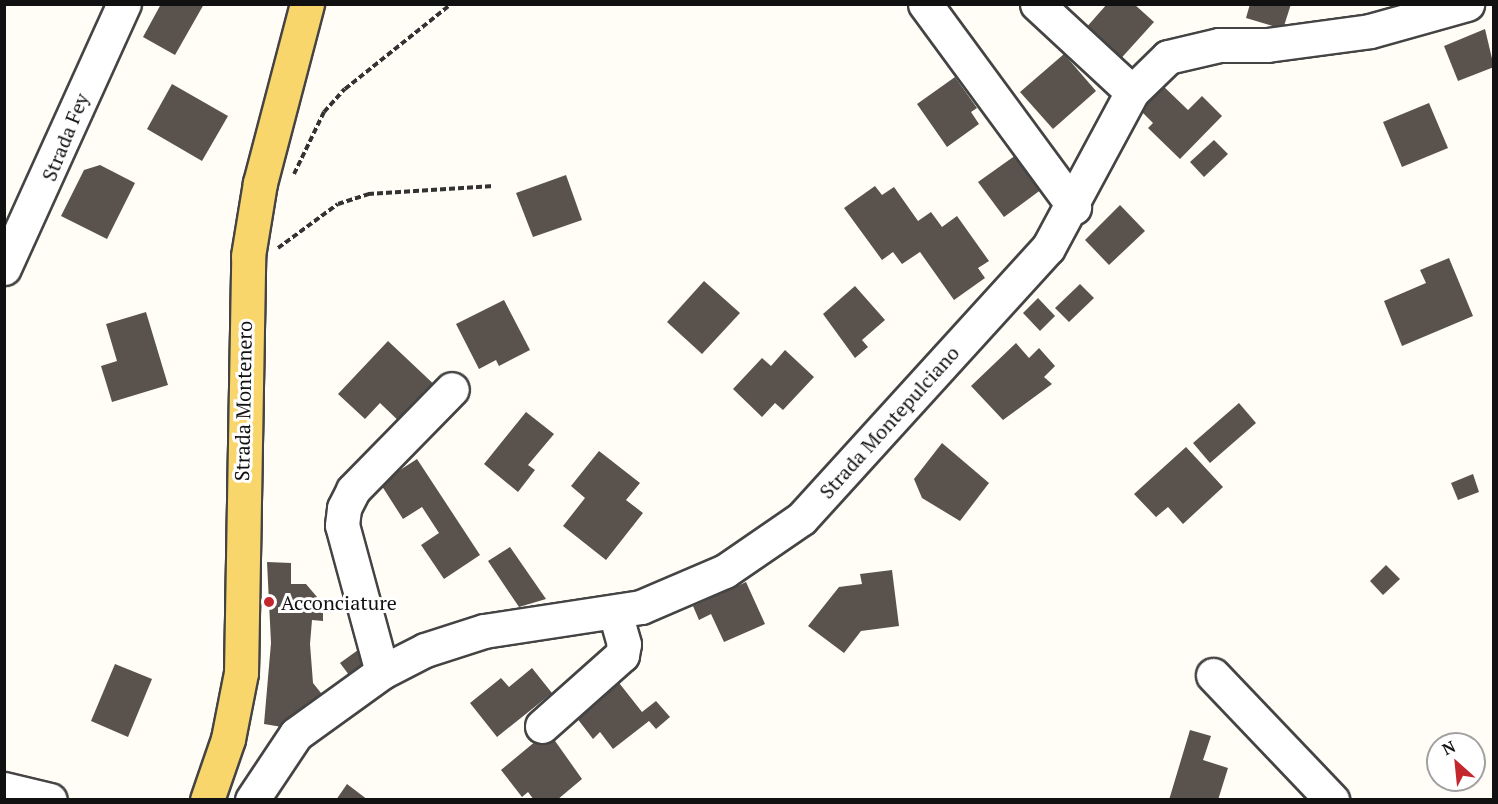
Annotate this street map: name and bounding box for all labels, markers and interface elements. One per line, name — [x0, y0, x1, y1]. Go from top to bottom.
street label: Strada Fey — [37, 90, 93, 184]
street label: Strada Montenero — [230, 321, 256, 481]
street label: Strada Montepulciano — [814, 341, 964, 503]
place label: Acconciature — [281, 590, 397, 614]
marker: Acconciature — [262, 595, 276, 609]
north arrow — [1426, 732, 1486, 792]
text: N — [1438, 735, 1459, 760]

